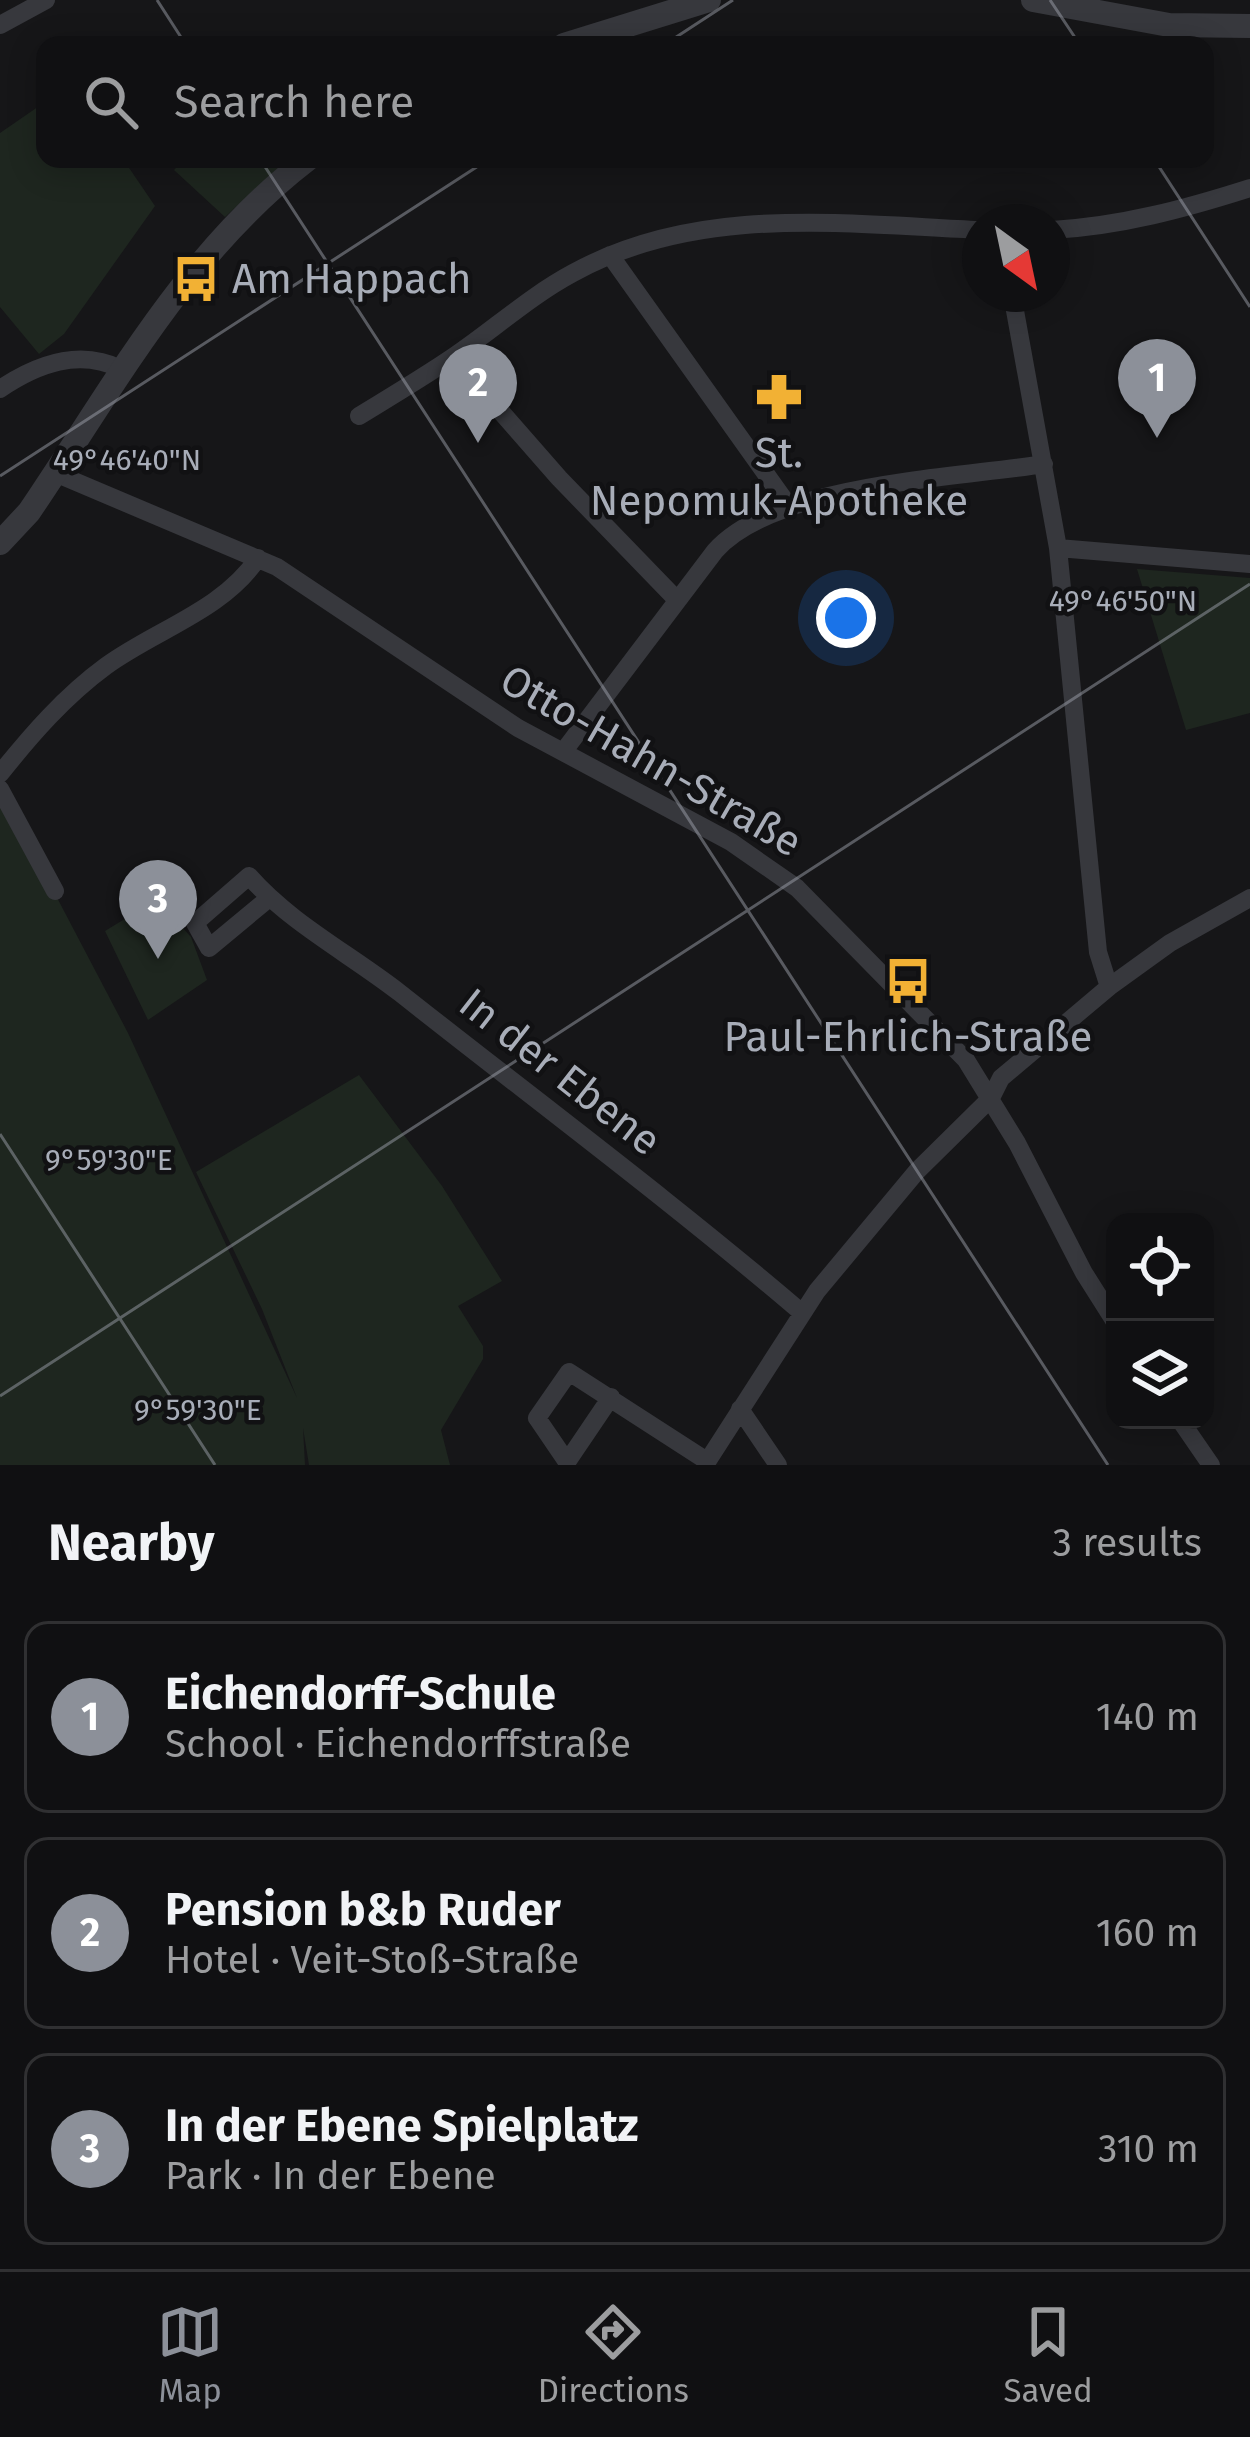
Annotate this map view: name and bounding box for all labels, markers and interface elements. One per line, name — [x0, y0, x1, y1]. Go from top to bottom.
search box — [36, 36, 1214, 168]
icon: search — [78, 69, 144, 135]
text: Search here — [174, 75, 414, 129]
north arrow — [962, 204, 1070, 312]
bus stop icon: Am Happach — [171, 254, 221, 304]
place label: Am Happach — [232, 254, 472, 304]
pin: 1 — [1118, 339, 1196, 438]
pin: 2 — [439, 344, 517, 443]
pharmacy icon: St. Nepomuk-Apotheke — [754, 372, 804, 422]
place label: St. Nepomuk-Apotheke — [590, 428, 968, 526]
text: 49°46'40"N — [53, 442, 201, 478]
text: 49°46'50"N — [1049, 583, 1197, 619]
your location — [816, 588, 876, 648]
street label: Otto-Hahn-Straße — [491, 654, 811, 868]
pin: 3 — [119, 860, 197, 959]
bus stop icon: Paul-Ehrlich-Straße — [883, 956, 933, 1006]
street label: In der Ebene — [450, 978, 670, 1166]
place label: Paul-Ehrlich-Straße — [723, 1012, 1093, 1062]
text: 9°59'30"E — [45, 1142, 173, 1178]
map controls — [1106, 1213, 1214, 1429]
button: locate — [1106, 1213, 1214, 1321]
button: layers — [1106, 1321, 1214, 1429]
text: 9°59'30"E — [134, 1392, 262, 1428]
text: Nearby — [48, 1512, 214, 1574]
text: 3 results — [1052, 1520, 1202, 1566]
text: Eichendorff-Schule — [165, 1667, 556, 1721]
text: 1 — [81, 1694, 99, 1740]
text: 140 m — [1096, 1694, 1199, 1740]
text: School · Eichendorffstraße — [165, 1721, 631, 1767]
text: Pension b&b Ruder — [165, 1883, 561, 1937]
text: 2 — [80, 1910, 100, 1956]
text: 160 m — [1096, 1910, 1199, 1956]
text: Hotel · Veit-Stoß-Straße — [165, 1937, 579, 1983]
text: In der Ebene Spielplatz — [165, 2099, 638, 2153]
text: 3 — [80, 2126, 100, 2172]
text: 310 m — [1098, 2126, 1199, 2172]
text: Park · In der Ebene — [165, 2153, 496, 2199]
tab: Map — [157, 2299, 223, 2411]
tab: Directions — [538, 2299, 689, 2411]
tab: Saved — [1003, 2299, 1093, 2411]

